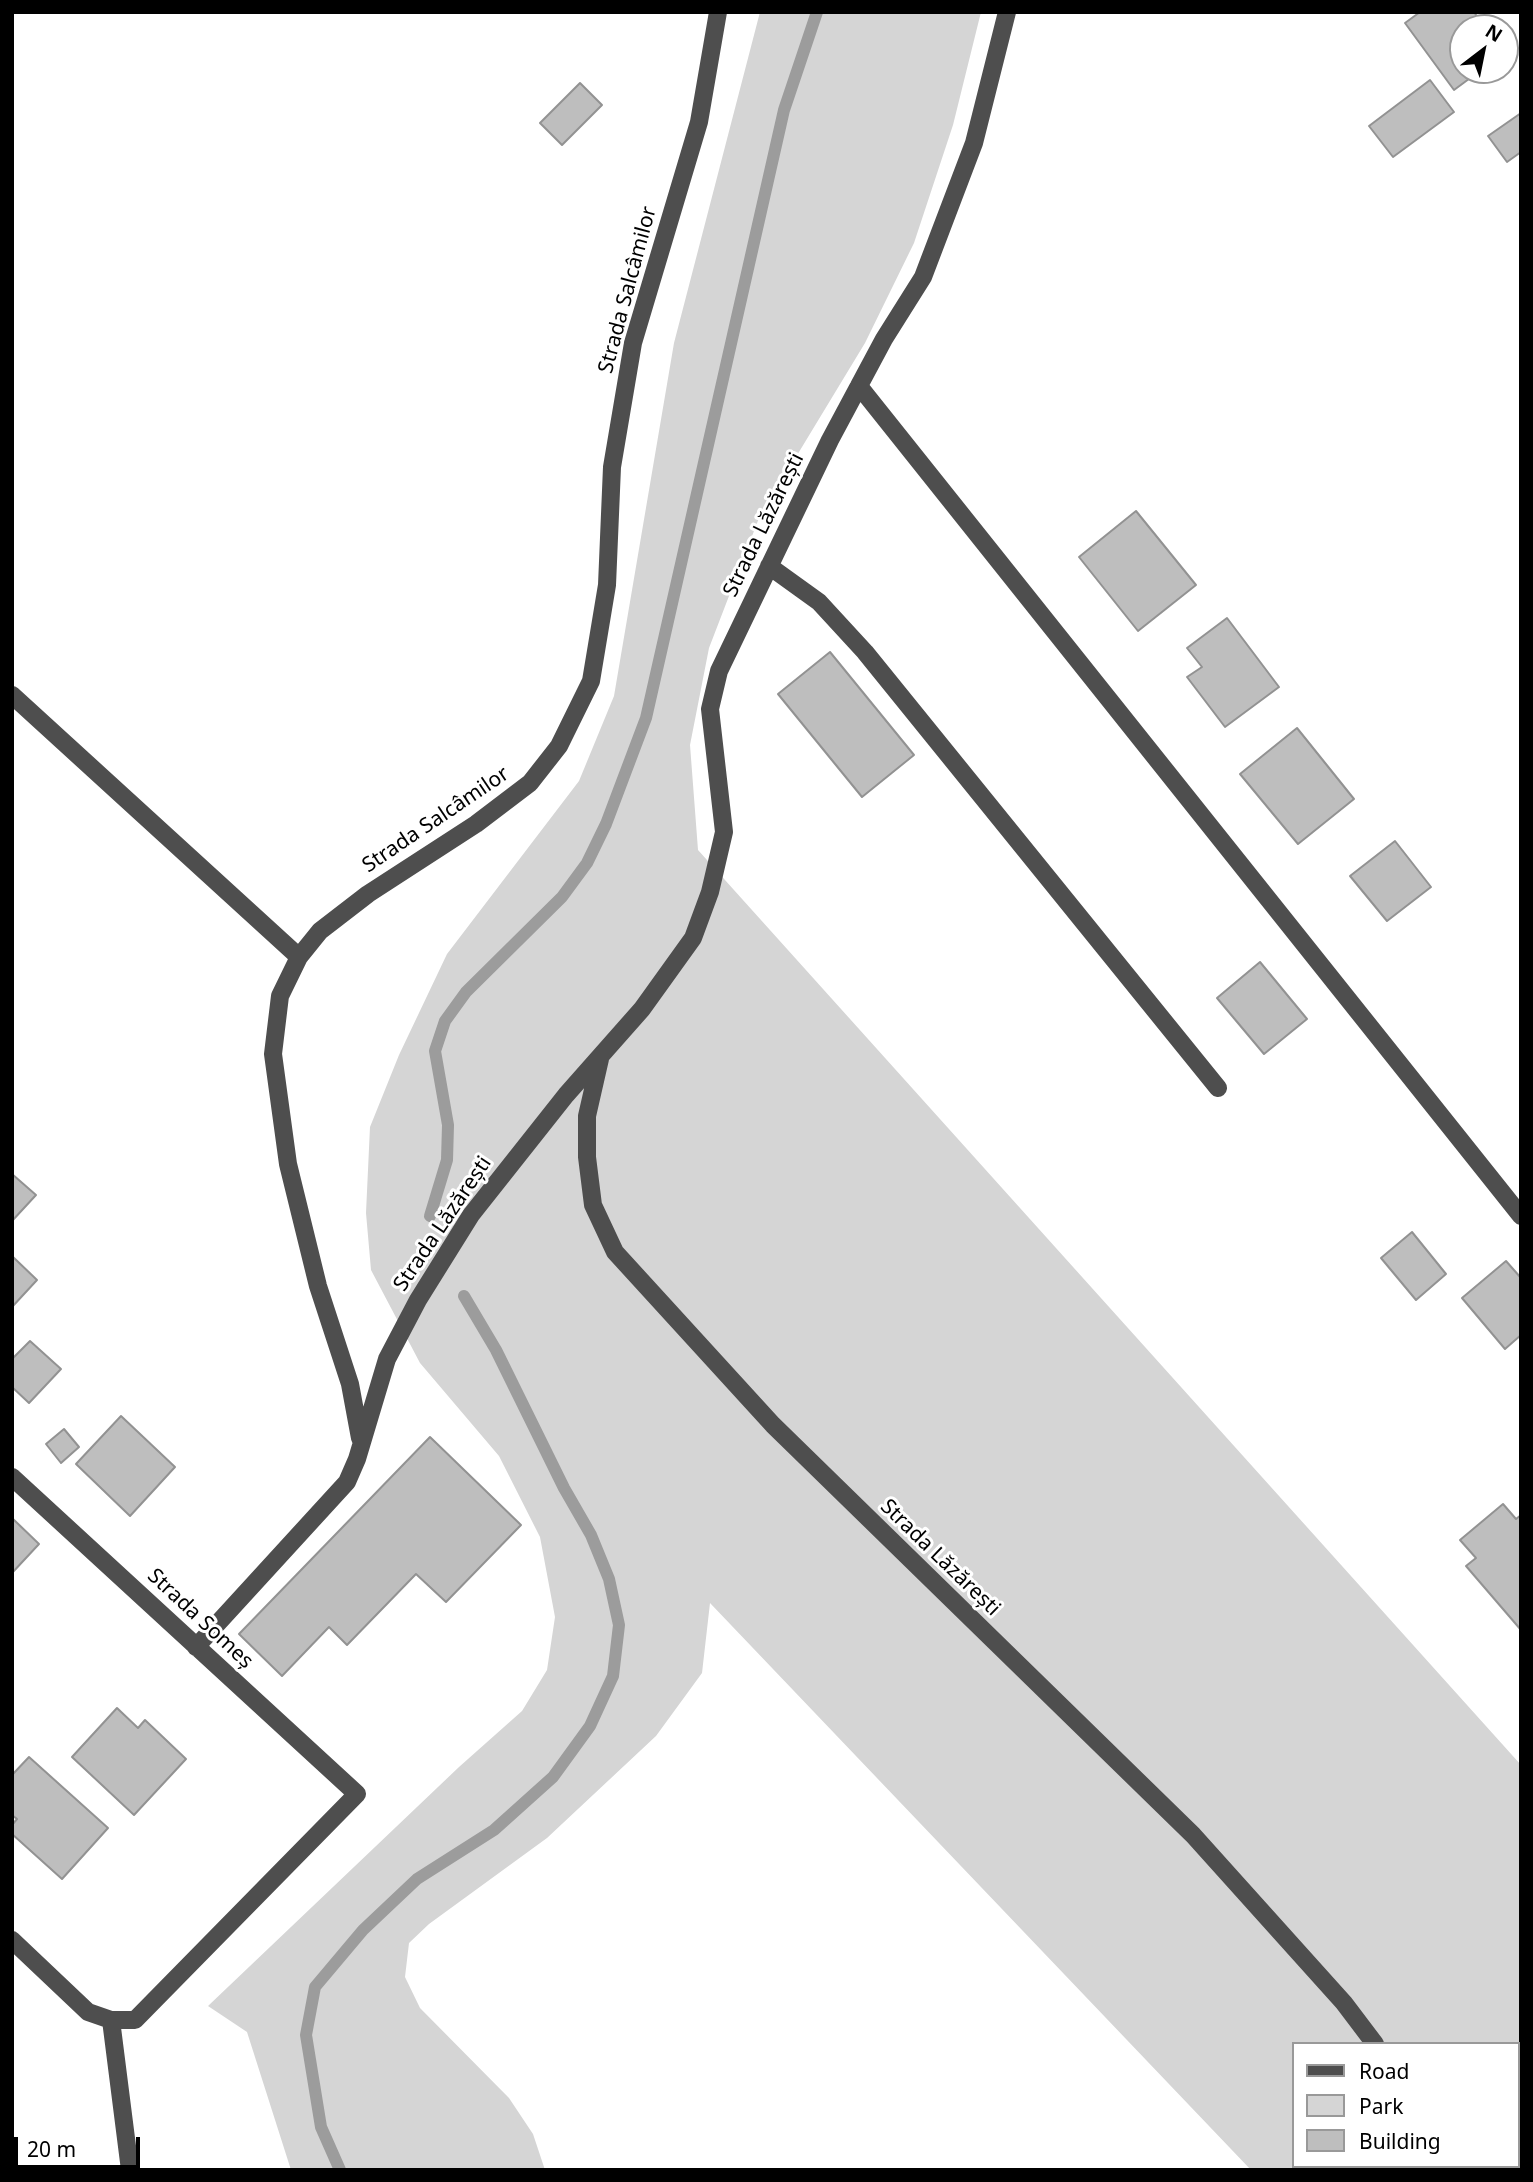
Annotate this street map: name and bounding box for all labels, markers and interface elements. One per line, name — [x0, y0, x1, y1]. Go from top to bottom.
north arrow — [1449, 14, 1519, 84]
text: N — [1481, 18, 1508, 48]
street label: Strada Salcâmilor — [594, 204, 662, 376]
street label: Strada Lăzărești — [718, 449, 810, 601]
street label: Strada Salcâmilor — [358, 762, 514, 878]
street label: Strada Lăzărești — [389, 1152, 497, 1296]
street label: Strada Lăzărești — [875, 1494, 1005, 1622]
street label: Strada Someș — [142, 1564, 258, 1674]
legend — [1292, 2042, 1519, 2168]
text: Road — [1359, 2057, 1409, 2085]
text: Park — [1359, 2092, 1403, 2120]
scale bar — [18, 2122, 144, 2166]
text: Building — [1359, 2127, 1441, 2155]
text: 20 m — [27, 2135, 76, 2163]

